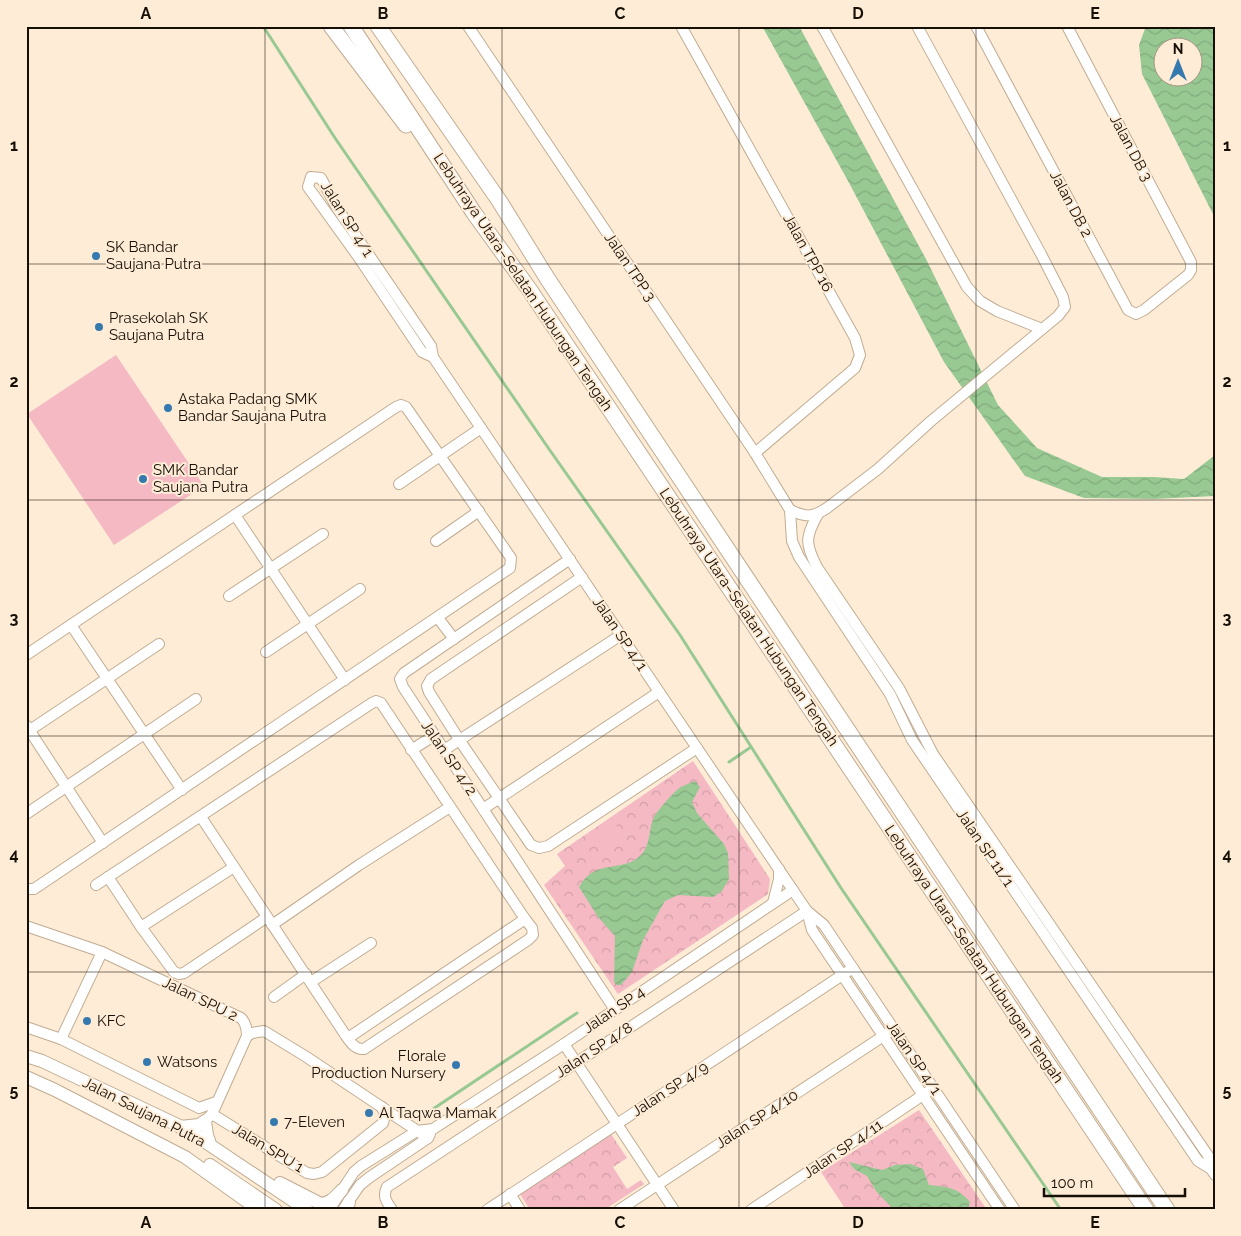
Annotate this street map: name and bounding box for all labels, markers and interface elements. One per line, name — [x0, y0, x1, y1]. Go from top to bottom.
text: A — [141, 4, 152, 23]
text: B — [378, 4, 389, 23]
text: C — [615, 4, 626, 23]
text: D — [852, 4, 864, 23]
text: E — [1090, 4, 1100, 23]
north arrow — [1154, 38, 1204, 88]
text: N — [1173, 41, 1183, 57]
street label: Jalan DB 3 — [1106, 112, 1156, 184]
text: 1 — [10, 136, 18, 155]
text: 1 — [1223, 136, 1231, 155]
street label: Lebuhraya Utara–Selatan Hubungan Tengah — [430, 150, 616, 414]
street label: Jalan DB 2 — [1046, 168, 1096, 240]
street label: Jalan SP 4/1 — [317, 178, 378, 260]
street label: Jalan TPP 16 — [779, 211, 837, 295]
street label: Jalan TPP 3 — [600, 229, 660, 305]
place label: SK Bandar Saujana Putra — [106, 238, 201, 273]
marker: SK Bandar Saujana Putra — [90, 250, 102, 262]
place label: Prasekolah SK Saujana Putra — [109, 309, 208, 344]
marker: Prasekolah SK Saujana Putra — [93, 321, 105, 333]
text: 2 — [9, 372, 19, 391]
text: 2 — [1222, 372, 1232, 391]
place label: Astaka Padang SMK Bandar Saujana Putra — [178, 390, 326, 425]
marker: Astaka Padang SMK Bandar Saujana Putra — [162, 402, 174, 414]
place label: SMK Bandar Saujana Putra — [153, 461, 248, 496]
marker: SMK Bandar Saujana Putra — [137, 473, 149, 485]
street label: Lebuhraya Utara–Selatan Hubungan Tengah — [656, 485, 842, 749]
street label: Jalan SP 4/1 — [589, 594, 652, 675]
text: 3 — [10, 609, 19, 628]
text: 3 — [1223, 609, 1232, 628]
street label: Jalan SP 4/2 — [417, 717, 481, 799]
street label: Jalan SP 11/1 — [952, 806, 1018, 891]
street label: Lebuhraya Utara–Selatan Hubungan Tengah — [881, 822, 1067, 1086]
text: 4 — [9, 845, 19, 864]
text: 4 — [1222, 845, 1232, 864]
street label: Jalan SPU 2 — [159, 973, 241, 1025]
street label: Jalan SP 4 — [580, 983, 648, 1037]
place label: KFC — [97, 1012, 126, 1030]
marker: KFC — [81, 1015, 93, 1027]
street label: Jalan SP 4/8 — [552, 1018, 636, 1082]
street label: Jalan SP 4/1 — [883, 1018, 946, 1099]
place label: Florale Production Nursery — [311, 1047, 446, 1082]
place label: Watsons — [157, 1053, 217, 1071]
marker: Watsons — [141, 1056, 153, 1068]
street label: Jalan SP 4/9 — [628, 1058, 712, 1120]
marker: Florale Production Nursery — [450, 1059, 462, 1071]
street label: Jalan Saujana Putra — [80, 1073, 208, 1151]
text: 5 — [10, 1081, 19, 1100]
text: 5 — [1223, 1081, 1232, 1100]
street label: Jalan SP 4/10 — [712, 1086, 802, 1152]
place label: Al Taqwa Mamak — [379, 1104, 496, 1122]
marker: Al Taqwa Mamak — [363, 1107, 375, 1119]
place label: 7-Eleven — [284, 1113, 345, 1131]
marker: 7-Eleven — [268, 1116, 280, 1128]
street label: Jalan SP 4/11 — [800, 1116, 887, 1182]
street label: Jalan SPU 1 — [229, 1120, 307, 1177]
scale bar — [1044, 1166, 1185, 1198]
text: 100 m — [1051, 1174, 1093, 1192]
text: A — [141, 1213, 152, 1232]
text: B — [378, 1213, 389, 1232]
text: C — [615, 1213, 626, 1232]
text: D — [852, 1213, 864, 1232]
text: E — [1090, 1213, 1100, 1232]

